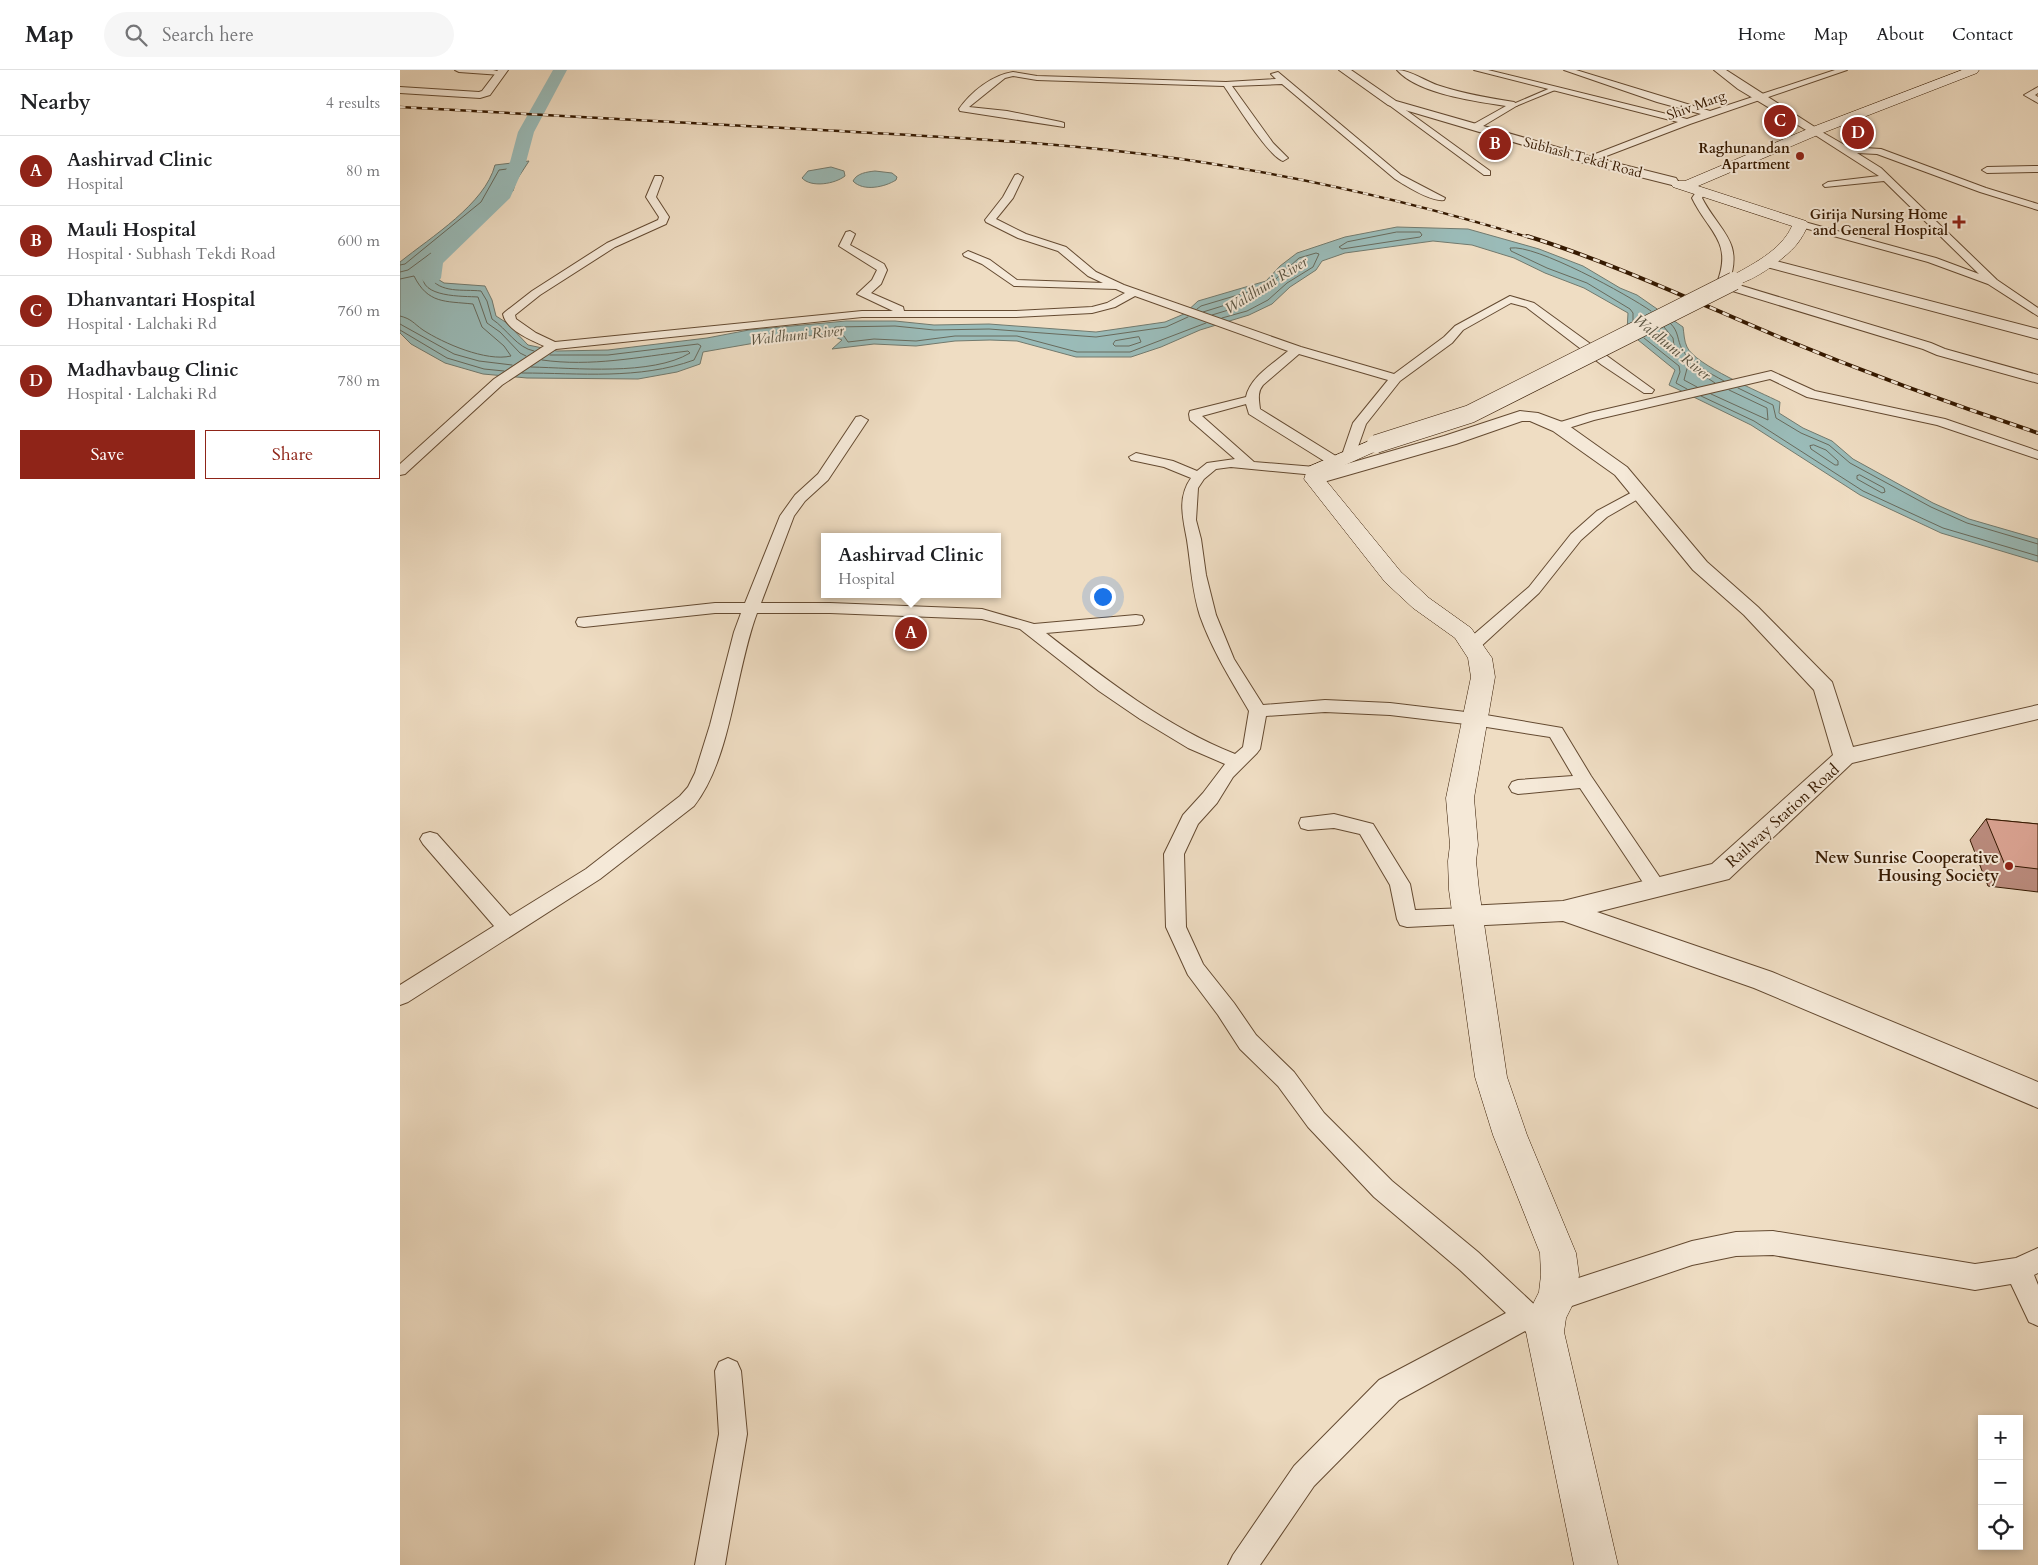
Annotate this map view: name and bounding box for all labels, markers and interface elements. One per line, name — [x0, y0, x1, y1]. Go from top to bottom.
search box — [104, 12, 454, 57]
text: Map — [25, 18, 74, 51]
icon: search — [122, 21, 150, 49]
text: Search here — [162, 22, 254, 48]
text: Home — [1738, 22, 1786, 47]
text: Map — [1814, 22, 1848, 47]
text: About — [1876, 22, 1924, 47]
text: Contact — [1952, 22, 2013, 47]
street label: Shiv Marg — [1664, 86, 1729, 125]
text: Nearby — [20, 88, 91, 117]
text: 4 results — [326, 92, 380, 114]
pin: C — [1764, 102, 1796, 140]
pin: D — [1842, 114, 1874, 152]
pin: B — [1479, 125, 1511, 163]
street label: Subhash Tekdi Road — [1521, 133, 1645, 183]
place label: Raghunandan Apartment — [1699, 139, 1790, 174]
text: Aashirvad Clinic — [67, 147, 212, 173]
marker: Raghunandan Apartment — [1794, 150, 1806, 162]
text: A — [30, 160, 42, 182]
text: 80 m — [346, 160, 380, 182]
text: Hospital — [67, 173, 123, 195]
place label: Girija Nursing Home and General Hospital — [1810, 205, 1948, 240]
marker: Girija Nursing Home and General Hospital — [1952, 215, 1966, 229]
text: Mauli Hospital — [67, 217, 196, 243]
text: B — [30, 230, 42, 252]
text: 600 m — [338, 230, 380, 252]
text: Hospital · Subhash Tekdi Road — [67, 243, 276, 265]
water label: Waldhuni River — [1221, 251, 1312, 318]
text: Dhanvantari Hospital — [67, 287, 255, 313]
text: C — [30, 300, 42, 322]
text: 760 m — [338, 300, 380, 322]
water label: Waldhuni River — [1629, 310, 1716, 385]
text: Hospital · Lalchaki Rd — [67, 313, 217, 335]
water label: Waldhuni River — [749, 320, 846, 350]
text: Madhavbaug Clinic — [67, 357, 239, 383]
text: D — [29, 370, 43, 392]
text: 780 m — [338, 370, 380, 392]
text: Hospital · Lalchaki Rd — [67, 383, 217, 405]
button: Save — [20, 430, 195, 479]
button: Share — [205, 430, 380, 479]
popup — [821, 533, 1001, 598]
text: Aashirvad Clinic — [838, 542, 984, 568]
text: Hospital — [838, 568, 895, 590]
your location — [1090, 584, 1116, 610]
pin: A — [895, 614, 927, 652]
street label: Railway Station Road — [1721, 758, 1845, 873]
place label: New Sunrise Cooperative Housing Society — [1815, 847, 1999, 887]
marker: New Sunrise Cooperative Housing Society — [2003, 860, 2015, 872]
map controls — [1978, 1415, 2023, 1550]
button: + — [1978, 1415, 2023, 1460]
button: − — [1978, 1460, 2023, 1505]
button: locate — [1978, 1505, 2023, 1550]

